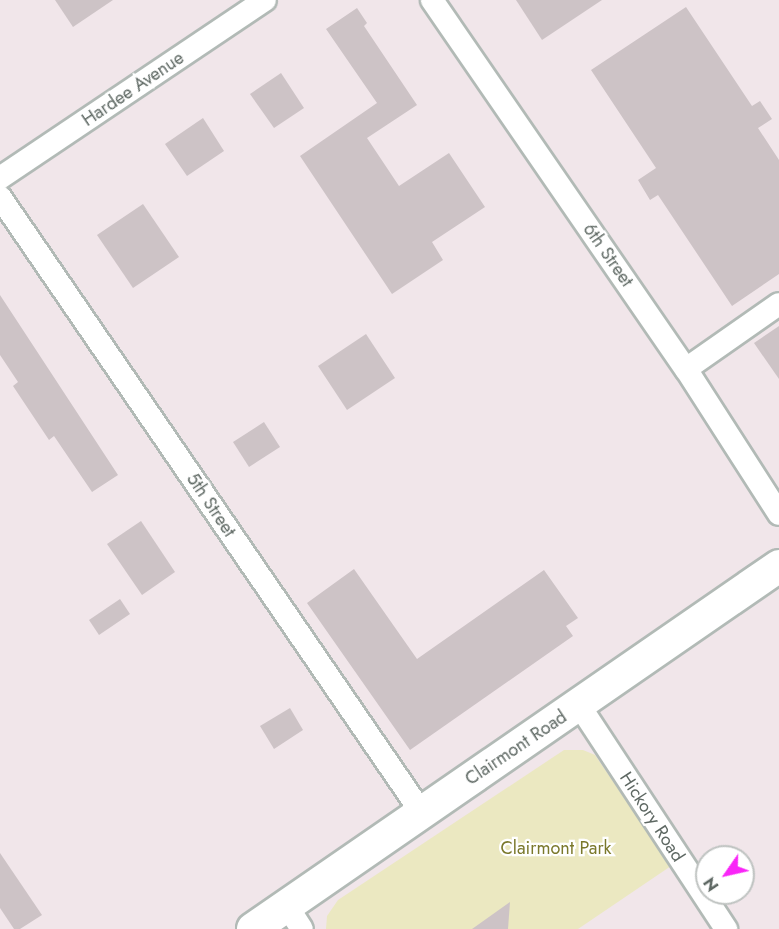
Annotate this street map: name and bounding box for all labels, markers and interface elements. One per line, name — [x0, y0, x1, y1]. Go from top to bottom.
street label: Hardee Avenue — [78, 47, 188, 131]
street label: 6th Street — [578, 219, 638, 291]
street label: 5th Street — [182, 469, 240, 541]
street label: Clairmont Road — [461, 706, 571, 790]
street label: Hickory Road — [615, 768, 689, 866]
park label: Clairmont Park — [500, 837, 612, 859]
north arrow — [695, 845, 755, 905]
text: N — [698, 873, 724, 896]

